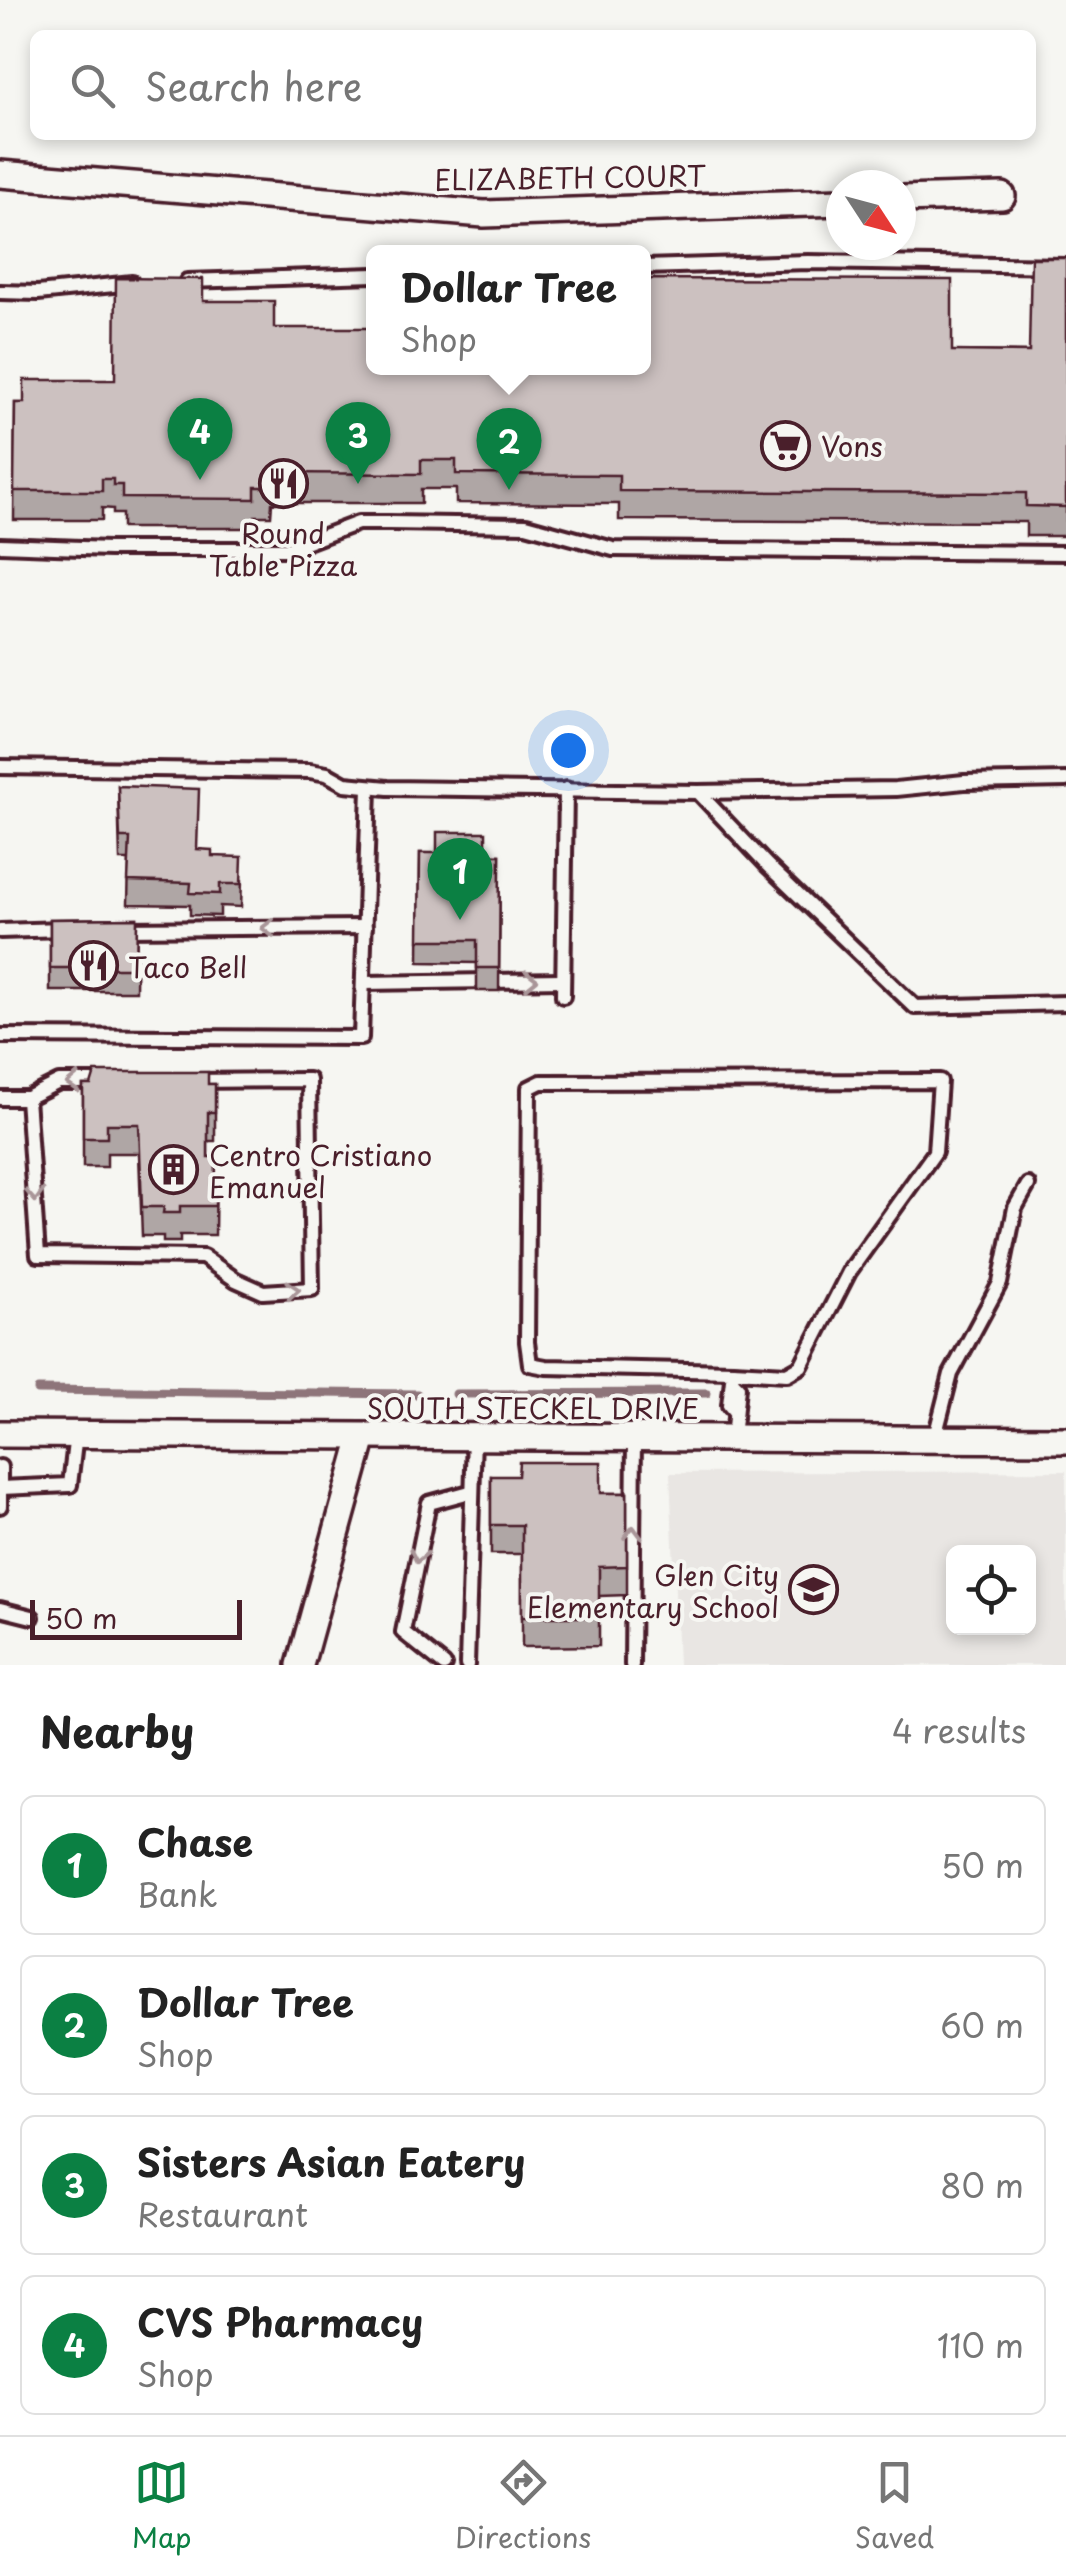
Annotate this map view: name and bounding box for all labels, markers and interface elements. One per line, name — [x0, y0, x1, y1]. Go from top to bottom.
search box — [30, 30, 1036, 140]
text: Search here — [145, 57, 362, 114]
icon: search — [65, 58, 120, 113]
street label: ELIZABETH COURT — [434, 153, 706, 201]
north arrow — [826, 170, 916, 260]
popup — [366, 245, 651, 375]
text: Dollar Tree — [400, 258, 617, 315]
text: Shop — [400, 315, 477, 363]
pin: 4 — [168, 398, 232, 480]
pin: 3 — [326, 402, 390, 484]
pin: 2 — [476, 408, 542, 490]
supermarket icon: Vons — [760, 419, 812, 471]
place label: Vons — [821, 424, 883, 467]
restaurant icon: Round Table Pizza — [257, 458, 309, 510]
place label: Round Table Pizza — [209, 511, 358, 586]
your location — [543, 725, 594, 776]
pin: 1 — [428, 838, 492, 920]
one-way arrow — [260, 917, 275, 939]
restaurant icon: Taco Bell — [67, 940, 119, 992]
place label: Taco Bell — [128, 945, 247, 988]
one-way arrow — [524, 970, 540, 991]
one-way arrow — [65, 1072, 81, 1093]
place label: Centro Cristiano Emanuel — [209, 1133, 432, 1208]
building icon: Centro Cristiano Emanuel — [148, 1144, 200, 1196]
one-way arrow — [24, 1188, 45, 1204]
one-way arrow — [285, 1280, 301, 1301]
street label: SOUTH STECKEL DRIVE — [367, 1386, 699, 1429]
one-way arrow — [622, 1524, 644, 1540]
map controls — [946, 1545, 1036, 1635]
button: locate — [946, 1545, 1036, 1635]
one-way arrow — [409, 1548, 430, 1565]
place label: Glen City Elementary School — [527, 1553, 779, 1628]
school or university icon: Glen City Elementary School — [788, 1564, 840, 1616]
scale bar — [30, 1595, 242, 1640]
text: 50 m — [45, 1596, 118, 1639]
text: Nearby — [40, 1699, 194, 1762]
text: 4 results — [892, 1706, 1026, 1754]
text: Chase — [137, 1813, 253, 1870]
text: 1 — [67, 1841, 82, 1889]
text: 50 m — [941, 1841, 1024, 1889]
text: Bank — [137, 1870, 217, 1918]
text: Dollar Tree — [137, 1973, 354, 2030]
text: 2 — [63, 2001, 86, 2049]
text: 60 m — [940, 2001, 1024, 2049]
text: Shop — [137, 2030, 214, 2078]
text: Sisters Asian Eatery — [137, 2133, 525, 2190]
text: 3 — [64, 2161, 85, 2209]
text: 80 m — [940, 2161, 1024, 2209]
text: Restaurant — [137, 2190, 308, 2238]
text: CVS Pharmacy — [137, 2293, 423, 2350]
text: 4 — [64, 2321, 85, 2369]
text: 110 m — [937, 2321, 1024, 2369]
text: Shop — [137, 2350, 214, 2398]
tab: Map — [132, 2455, 192, 2558]
tab: Directions — [455, 2455, 591, 2558]
tab: Saved — [855, 2455, 934, 2558]

